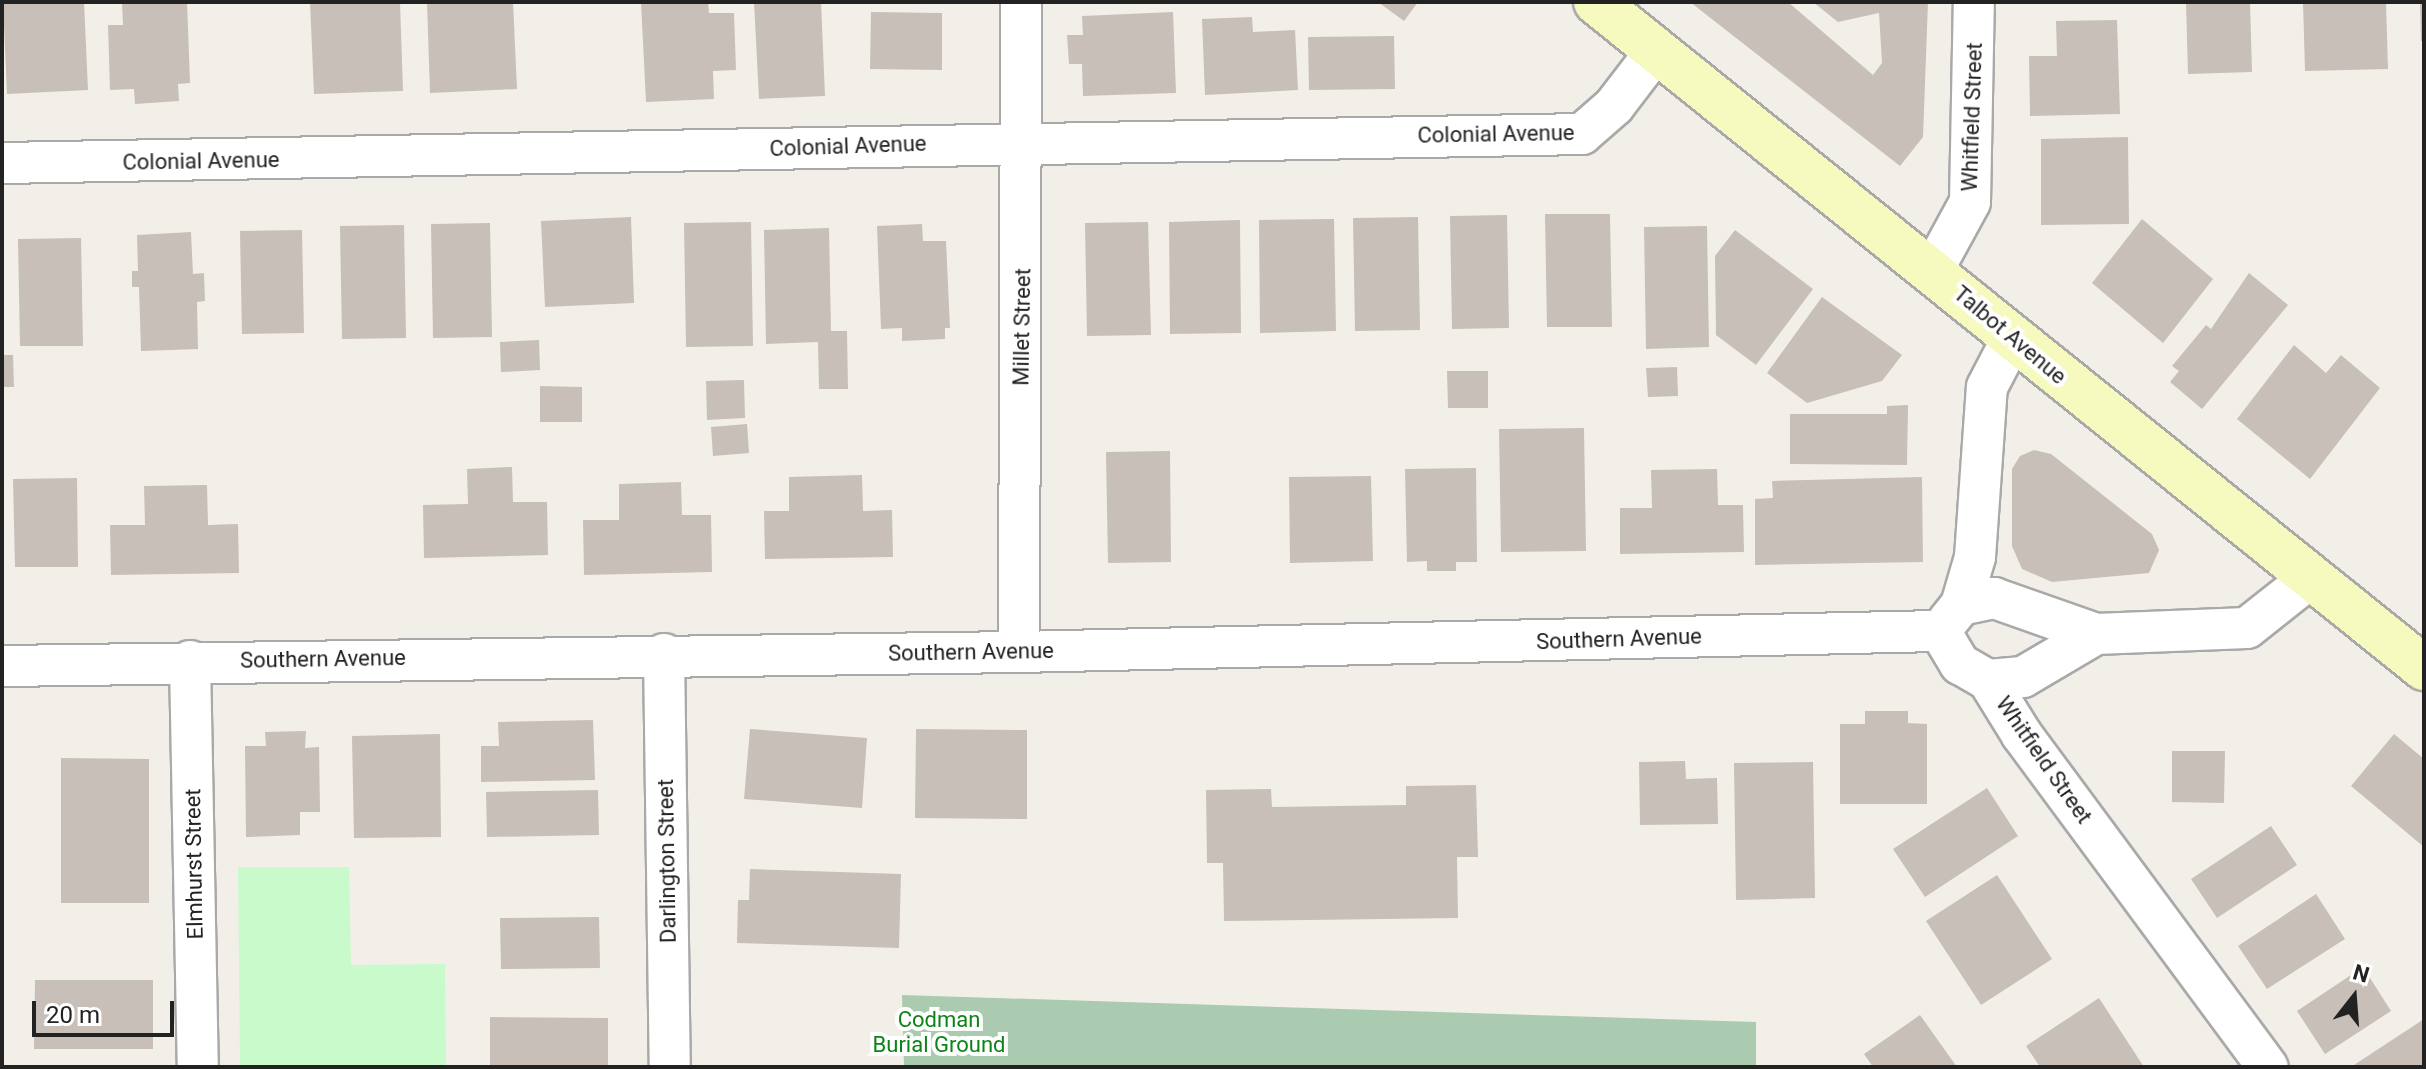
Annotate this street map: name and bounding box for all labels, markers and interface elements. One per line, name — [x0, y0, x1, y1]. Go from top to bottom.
street label: Whitfield Street — [1956, 42, 1988, 192]
street label: Colonial Avenue — [1417, 119, 1575, 149]
street label: Colonial Avenue — [769, 130, 927, 162]
street label: Colonial Avenue — [122, 146, 280, 176]
street label: Millet Street — [1008, 268, 1036, 386]
street label: Talbot Avenue — [1948, 280, 2072, 390]
street label: Southern Avenue — [1536, 623, 1702, 655]
street label: Southern Avenue — [888, 637, 1054, 667]
street label: Southern Avenue — [240, 644, 406, 674]
street label: Whitfield Street — [1990, 691, 2098, 829]
street label: Darlington Street — [652, 779, 682, 943]
street label: Elmhurst Street — [179, 788, 209, 940]
north arrow — [2314, 957, 2394, 1037]
text: N — [2350, 959, 2372, 988]
scale bar — [36, 985, 178, 1035]
text: 20 m — [46, 1001, 100, 1029]
park label: Codman Burial Ground — [873, 1006, 1005, 1058]

